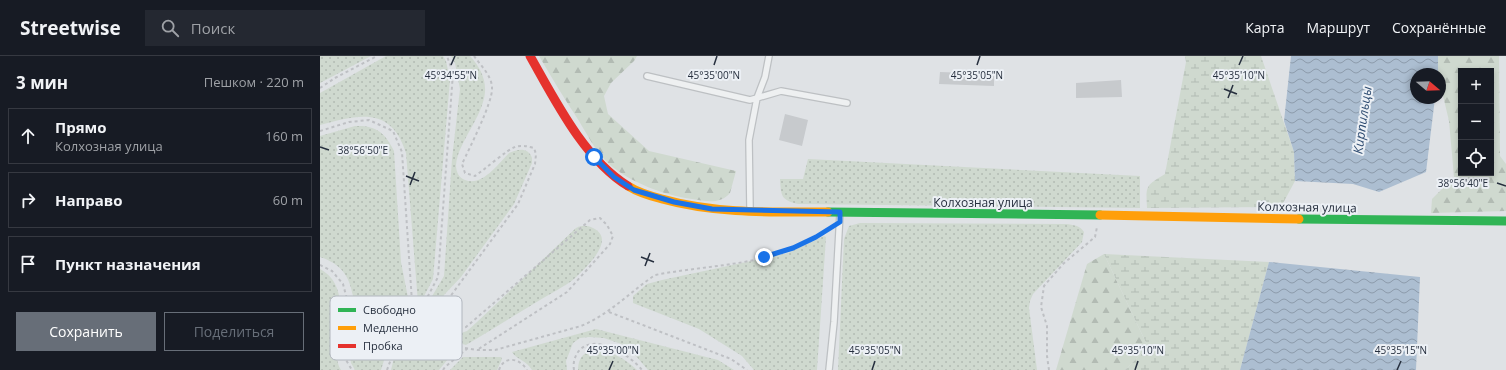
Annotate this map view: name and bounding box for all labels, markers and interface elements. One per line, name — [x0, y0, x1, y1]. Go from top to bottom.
search box — [145, 10, 425, 46]
text: Streetwise — [20, 15, 121, 41]
icon: search — [159, 17, 181, 39]
text: Поиск — [191, 18, 235, 38]
text: Карта — [1245, 18, 1284, 37]
text: Маршрут — [1306, 18, 1370, 37]
text: Сохранённые — [1392, 18, 1486, 37]
text: 45°34'55"N — [425, 68, 477, 82]
text: 45°35'00"N — [688, 68, 740, 82]
text: 45°35'05"N — [951, 68, 1003, 82]
text: 45°35'10"N — [1213, 68, 1265, 82]
north arrow — [1410, 68, 1446, 104]
map controls — [1458, 68, 1494, 176]
button: + — [1458, 68, 1494, 104]
text: 3 мин — [16, 71, 68, 94]
text: Пешком · 220 m — [204, 73, 304, 91]
water label: Кирпильцы — [1348, 85, 1376, 155]
button: − — [1458, 104, 1494, 140]
text: Прямо — [55, 117, 107, 137]
icon: ahead — [17, 125, 39, 147]
text: 160 m — [265, 127, 303, 145]
text: Колхозная улица — [55, 137, 163, 155]
button: locate — [1458, 140, 1494, 176]
text: 38°56'50"E — [338, 143, 388, 157]
route start — [585, 148, 603, 166]
text: 38°56'40"E — [1438, 176, 1488, 190]
icon: right — [17, 189, 39, 211]
text: Направо — [55, 190, 123, 210]
text: 60 m — [273, 191, 303, 209]
street label: Колхозная улица — [933, 194, 1033, 211]
street label: Колхозная улица — [1257, 198, 1357, 216]
route end — [755, 248, 773, 266]
icon: arrive — [17, 253, 39, 275]
text: Пункт назначения — [55, 254, 201, 274]
legend — [330, 296, 462, 360]
text: Свободно — [363, 302, 416, 317]
button: Сохранить — [16, 312, 156, 351]
button: Поделиться — [164, 312, 304, 351]
text: Медленно — [363, 320, 419, 335]
text: Пробка — [363, 338, 403, 353]
text: 45°35'00"N — [587, 343, 639, 357]
text: 45°35'05"N — [849, 343, 901, 357]
text: 45°35'10"N — [1112, 343, 1164, 357]
text: 45°35'15"N — [1375, 343, 1427, 357]

